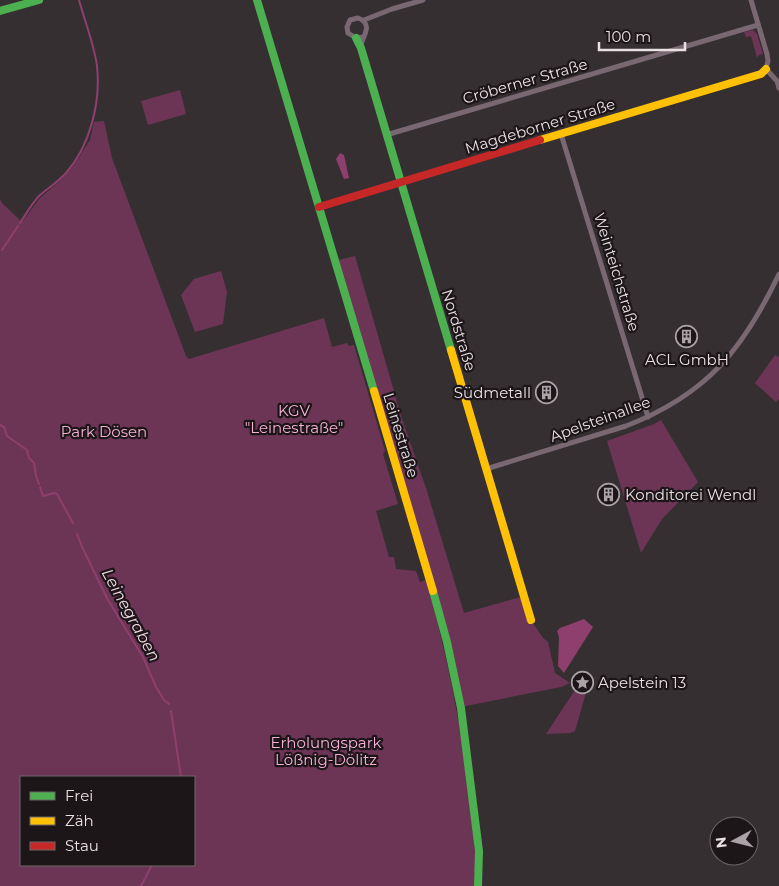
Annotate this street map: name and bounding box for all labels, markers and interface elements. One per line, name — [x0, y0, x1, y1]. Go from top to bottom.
scale bar — [599, 20, 685, 52]
text: 100 m — [606, 27, 651, 46]
street label: Cröberner Straße — [460, 54, 590, 108]
street label: Magdeborner Straße — [463, 94, 617, 158]
street label: Weinteichstraße — [590, 210, 644, 334]
street label: Nordstraße — [438, 287, 480, 373]
building icon: ACL GmbH — [675, 324, 699, 348]
place label: ACL GmbH — [645, 350, 729, 369]
building icon: Südmetall — [535, 380, 559, 404]
place label: Südmetall — [454, 383, 531, 402]
street label: Leinestraße — [379, 390, 423, 480]
street label: Apelsteinallee — [547, 392, 653, 446]
park label: KGV "Leinestraße" — [245, 401, 343, 437]
park label: Park Dösen — [61, 422, 147, 441]
building icon: Konditorei Wendl — [597, 482, 621, 506]
place label: Konditorei Wendl — [625, 485, 756, 504]
water label: Leinegraben — [98, 565, 164, 665]
place icon: Apelstein 13 — [570, 670, 594, 694]
place label: Apelstein 13 — [598, 673, 686, 692]
park label: Erholungspark Lößnig-Dölitz — [270, 733, 382, 769]
legend — [20, 776, 195, 866]
text: Frei — [65, 786, 93, 805]
text: Zäh — [65, 811, 94, 830]
north arrow — [709, 816, 759, 866]
text: Stau — [65, 836, 99, 855]
text: N — [711, 836, 731, 849]

